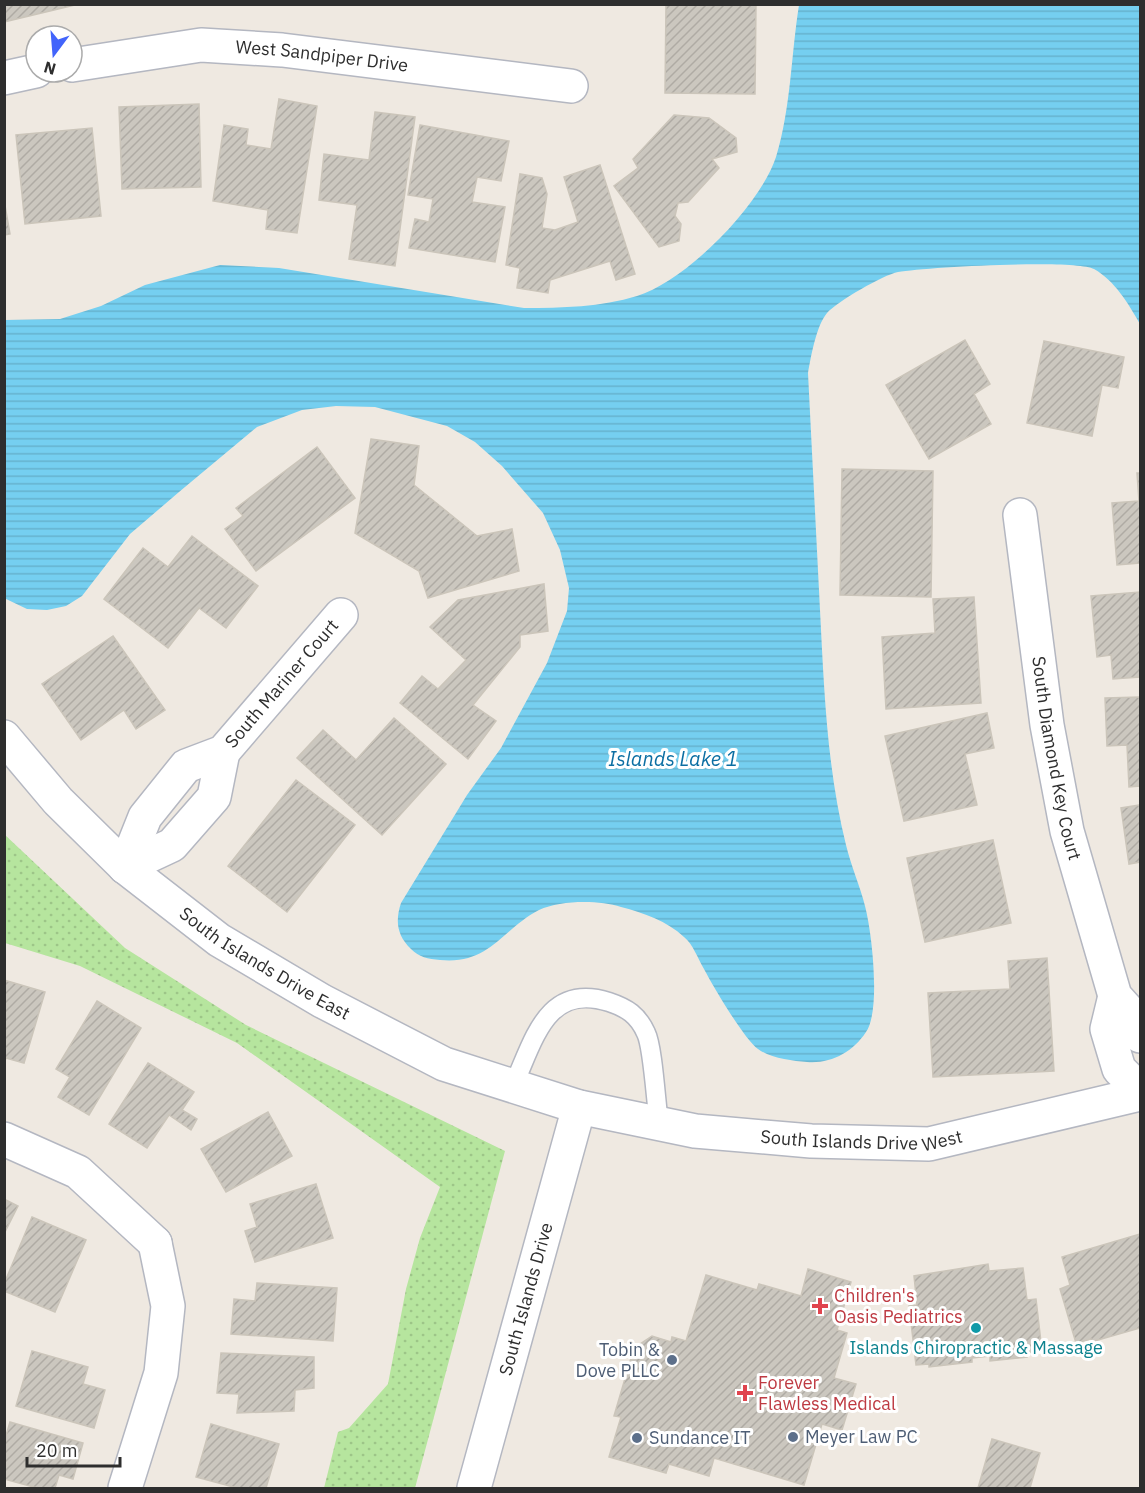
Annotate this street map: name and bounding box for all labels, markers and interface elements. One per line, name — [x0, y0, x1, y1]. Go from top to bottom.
north arrow — [24, 24, 84, 84]
street label: West Sandpiper Drive — [235, 35, 410, 77]
text: N — [42, 57, 58, 80]
street label: South Mariner Court — [220, 614, 343, 752]
street label: South Diamond Key Court — [1027, 655, 1087, 863]
water label: Islands Lake 1 — [608, 745, 738, 772]
street label: South Islands Drive East — [175, 902, 354, 1025]
street label: South Islands Drive West — [760, 1125, 964, 1156]
street label: South Islands Drive — [494, 1220, 558, 1378]
place label: Children's Oasis Pediatrics — [834, 1284, 963, 1328]
marker: Children's Oasis Pediatrics — [811, 1297, 829, 1315]
marker: Islands Chiropractic & Massage — [969, 1321, 983, 1335]
place label: Islands Chiropractic & Massage — [849, 1336, 1103, 1359]
place label: Tobin & Dove PLLC — [576, 1338, 660, 1382]
marker: Tobin & Dove PLLC — [665, 1353, 679, 1367]
place label: Forever Flawless Medical — [758, 1371, 896, 1415]
marker: Forever Flawless Medical — [736, 1384, 754, 1402]
place label: Meyer Law PC — [805, 1425, 918, 1448]
place label: Sundance IT — [649, 1426, 751, 1449]
scale bar — [27, 1430, 120, 1468]
marker: Meyer Law PC — [786, 1430, 800, 1444]
marker: Sundance IT — [630, 1431, 644, 1445]
text: 20 m — [36, 1439, 78, 1462]

